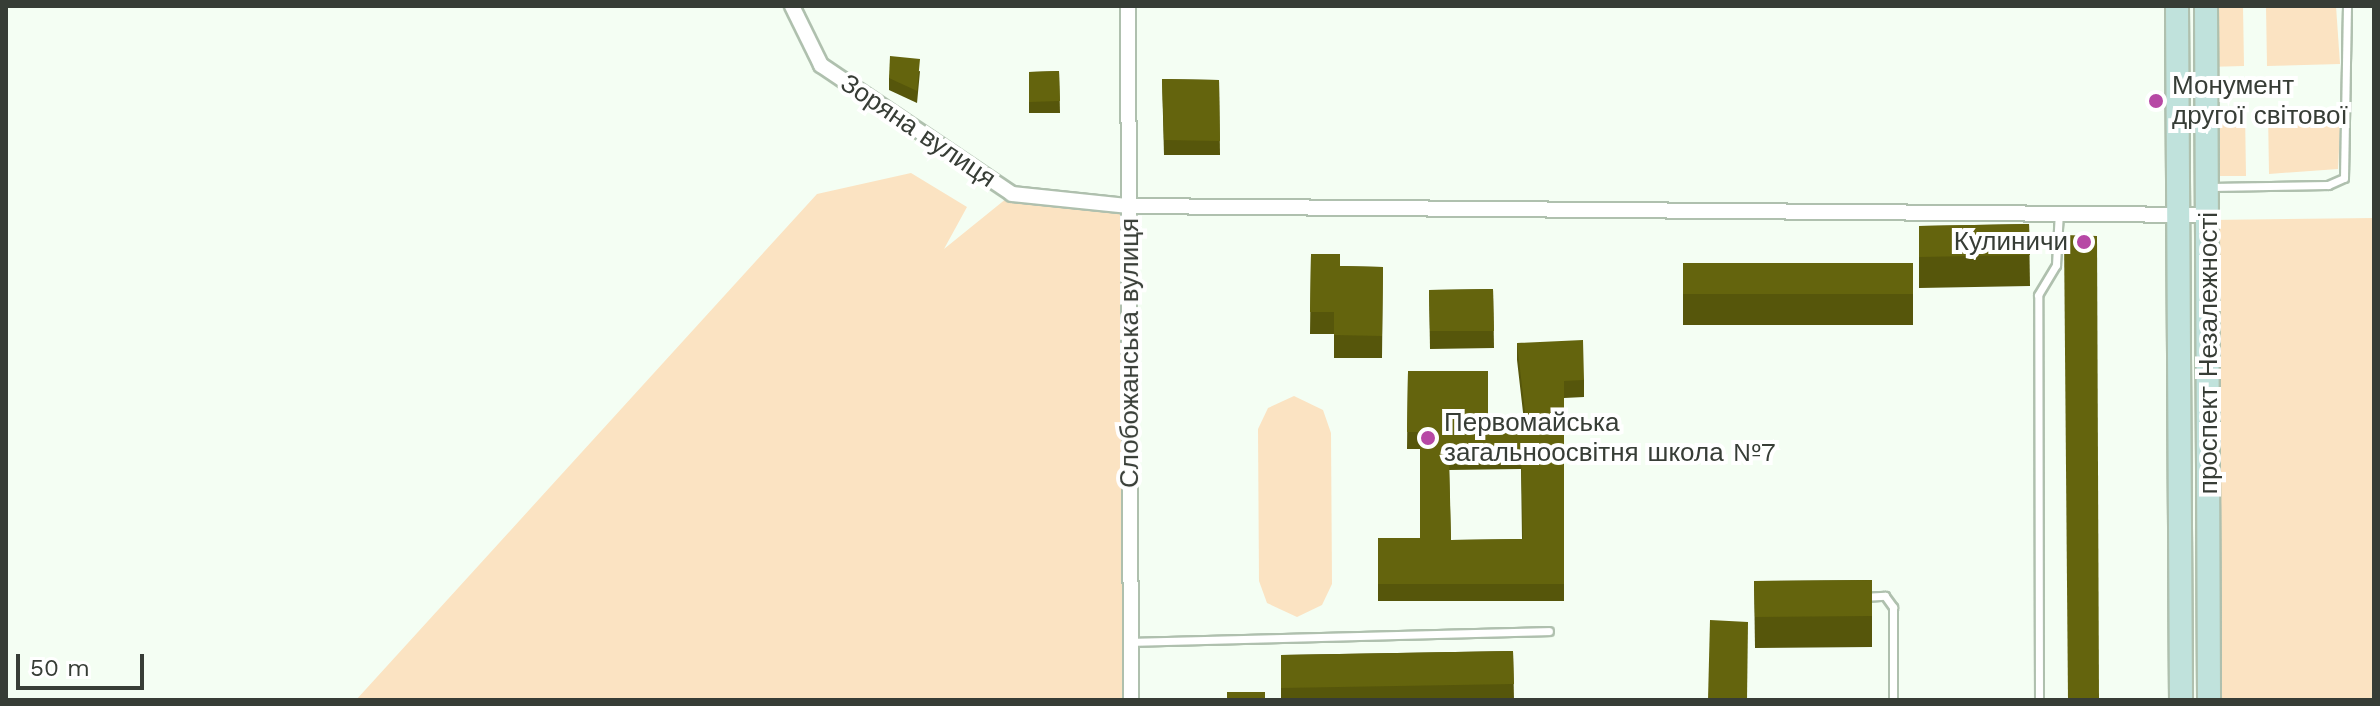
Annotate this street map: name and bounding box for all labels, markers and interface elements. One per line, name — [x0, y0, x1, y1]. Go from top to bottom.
street label: Зоряна вулиця — [834, 68, 1002, 194]
place label: Монумент другої світової — [2172, 70, 2348, 132]
marker: Монумент другої світової — [2147, 92, 2165, 110]
street label: проспект Незалежності — [2193, 212, 2225, 494]
street label: Слобожанська вулиця — [1114, 218, 1146, 488]
place label: Кулиничи — [1954, 226, 2068, 258]
marker: Кулиничи — [2075, 233, 2093, 251]
place label: Первомайська загальноосвітня школа №7 — [1444, 407, 1775, 468]
marker: Первомайська загальноосвітня школа №7 — [1419, 429, 1437, 447]
scale bar — [20, 638, 148, 688]
text: 50 m — [30, 654, 90, 682]

